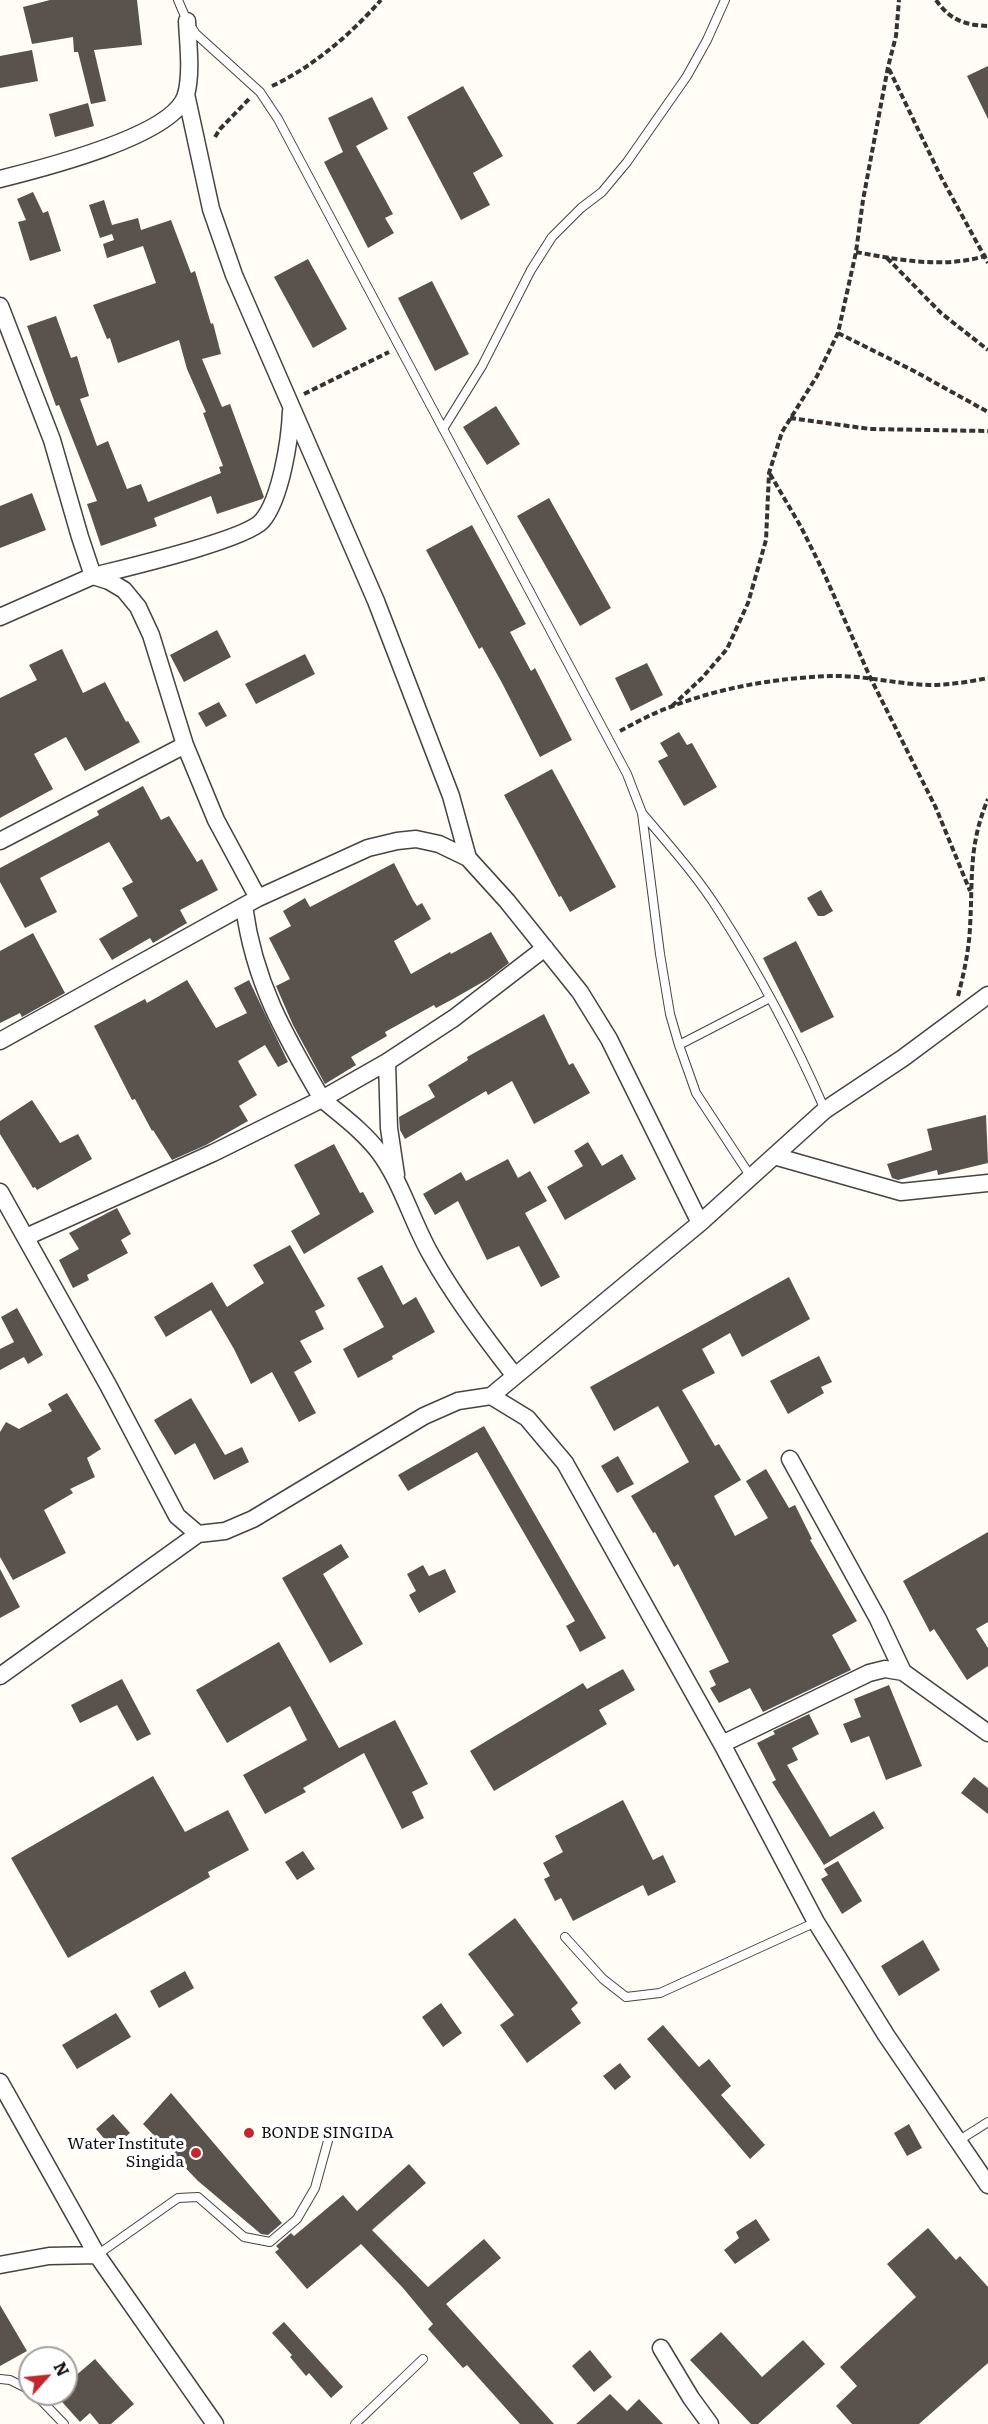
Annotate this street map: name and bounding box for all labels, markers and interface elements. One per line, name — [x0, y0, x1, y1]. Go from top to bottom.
place label: BONDE SINGIDA — [261, 2123, 394, 2143]
marker: BONDE SINGIDA — [242, 2126, 256, 2140]
place label: Water Institute Singida — [67, 2134, 184, 2172]
marker: Water Institute Singida — [189, 2146, 203, 2160]
north arrow — [18, 2346, 78, 2406]
text: N — [49, 2357, 76, 2380]

